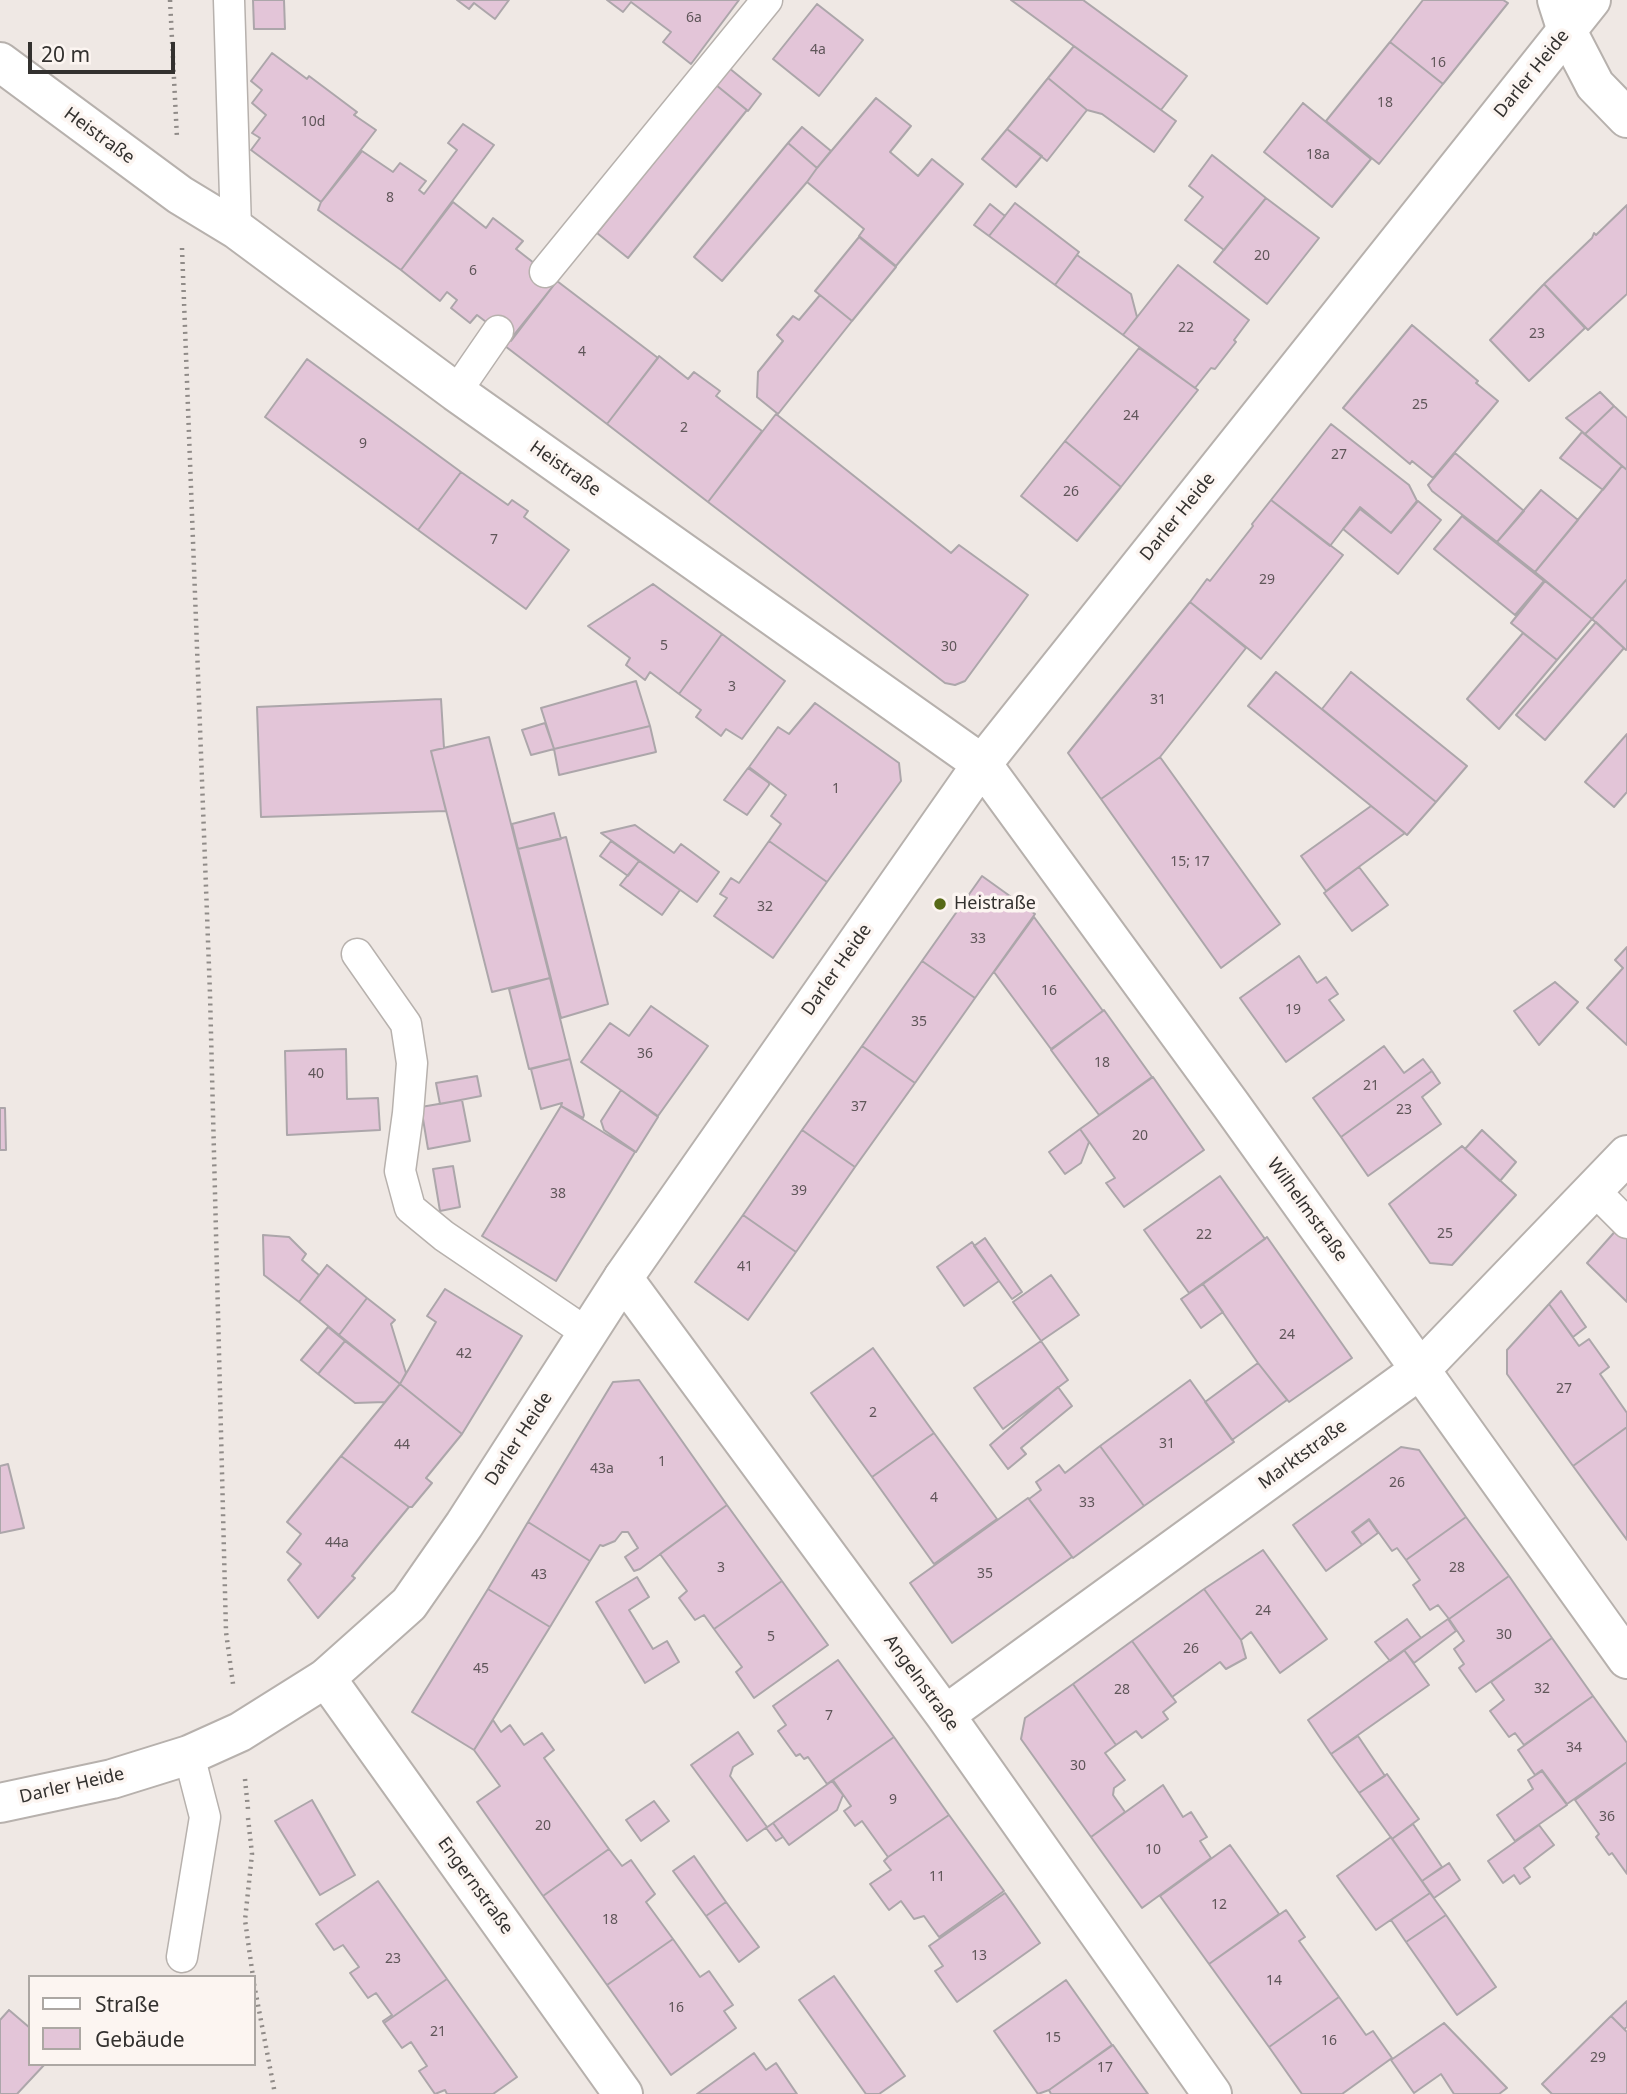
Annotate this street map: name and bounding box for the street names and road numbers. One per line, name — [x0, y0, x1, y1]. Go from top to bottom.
street label: Darler Heide — [1490, 26, 1574, 122]
street label: Heistraße — [60, 103, 138, 169]
street label: Heistraße — [525, 437, 605, 501]
street label: Darler Heide — [1136, 469, 1220, 565]
street label: Darler Heide — [797, 920, 877, 1020]
street label: Wilhelmstraße — [1262, 1154, 1352, 1266]
street label: Darler Heide — [481, 1388, 557, 1490]
street label: Marktstraße — [1255, 1416, 1351, 1494]
street label: Angelnstraße — [879, 1631, 963, 1735]
street label: Darler Heide — [17, 1763, 127, 1809]
street label: Engernstraße — [433, 1833, 517, 1939]

